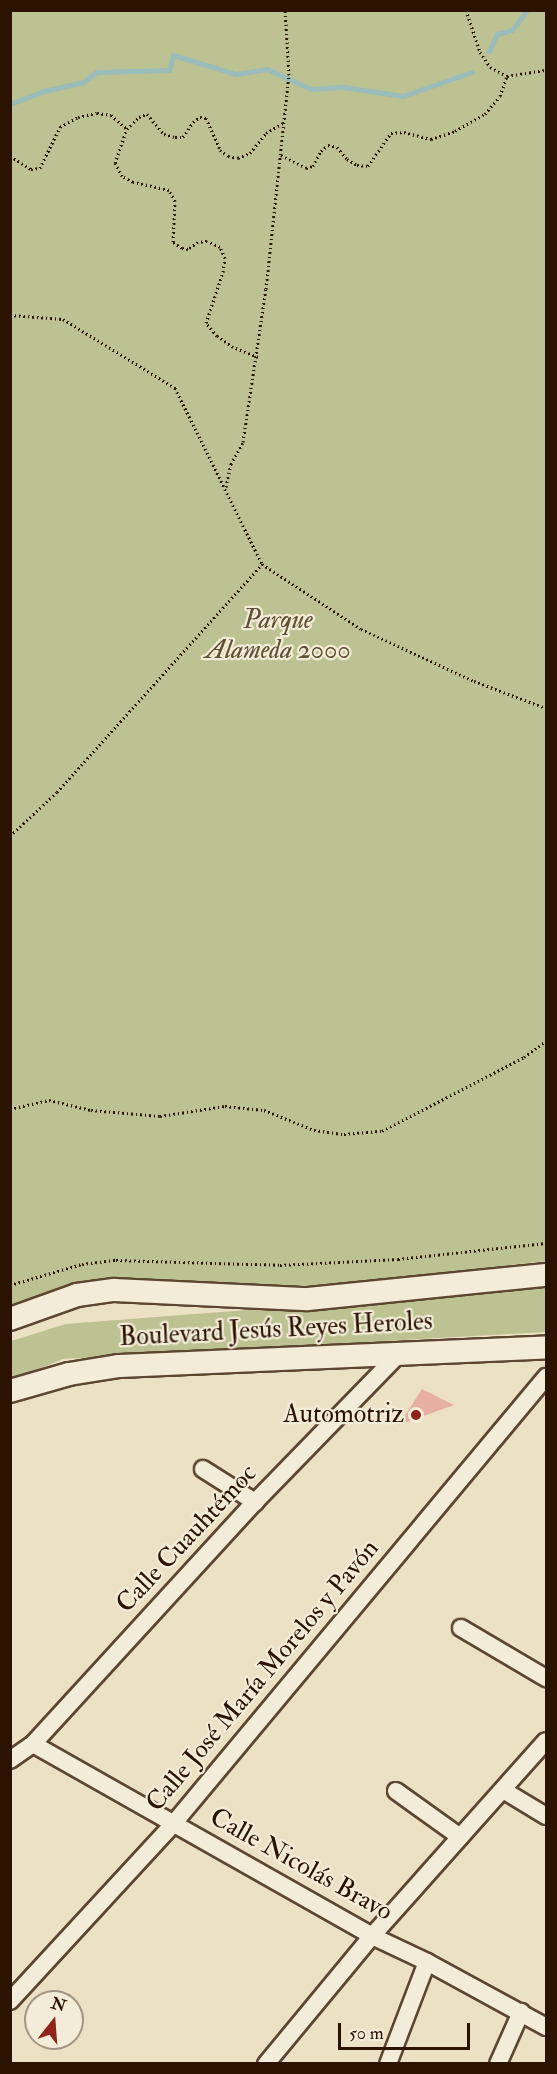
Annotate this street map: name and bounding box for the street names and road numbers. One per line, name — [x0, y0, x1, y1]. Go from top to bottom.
street label: Boulevard Jesús Reyes Heroles — [119, 1306, 433, 1354]
street label: Calle Cuauhtémoc — [110, 1458, 264, 1620]
street label: Calle José María Morelos y Pavón — [140, 1534, 386, 1818]
street label: Calle Nicolás Bravo — [204, 1802, 398, 1928]

